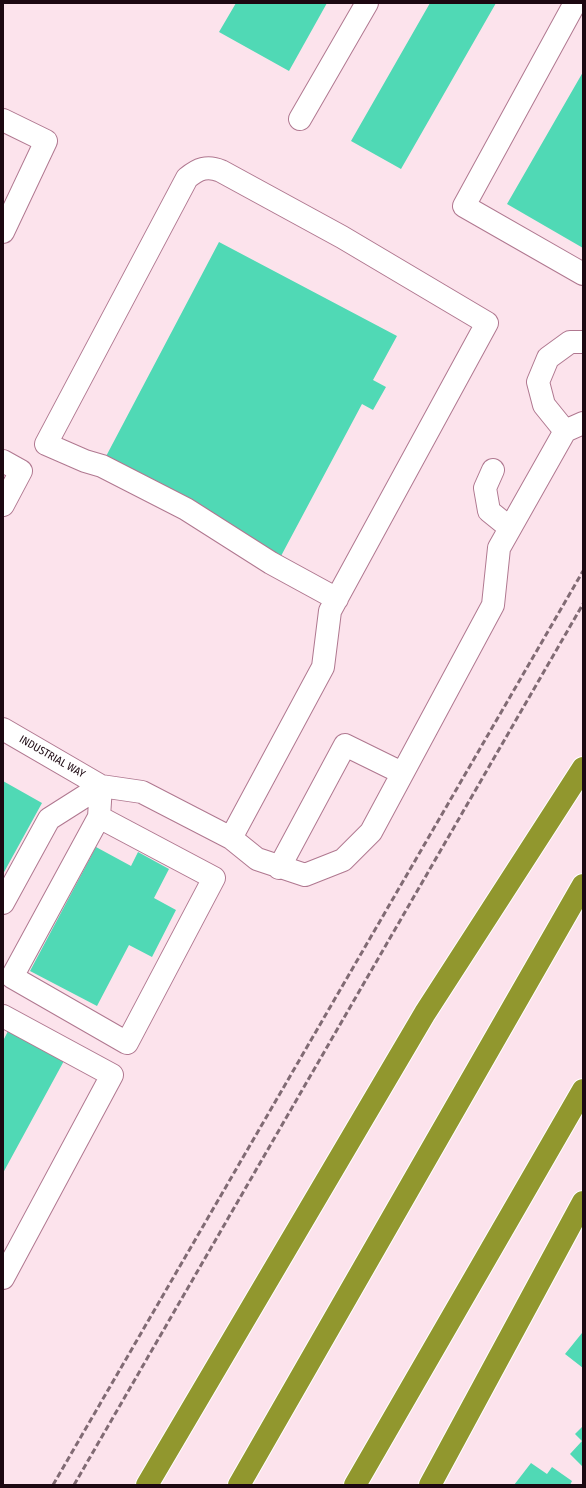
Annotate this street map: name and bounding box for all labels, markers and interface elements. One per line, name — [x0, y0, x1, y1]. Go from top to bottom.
street label: INDUSTRIAL WAY — [17, 733, 87, 781]

